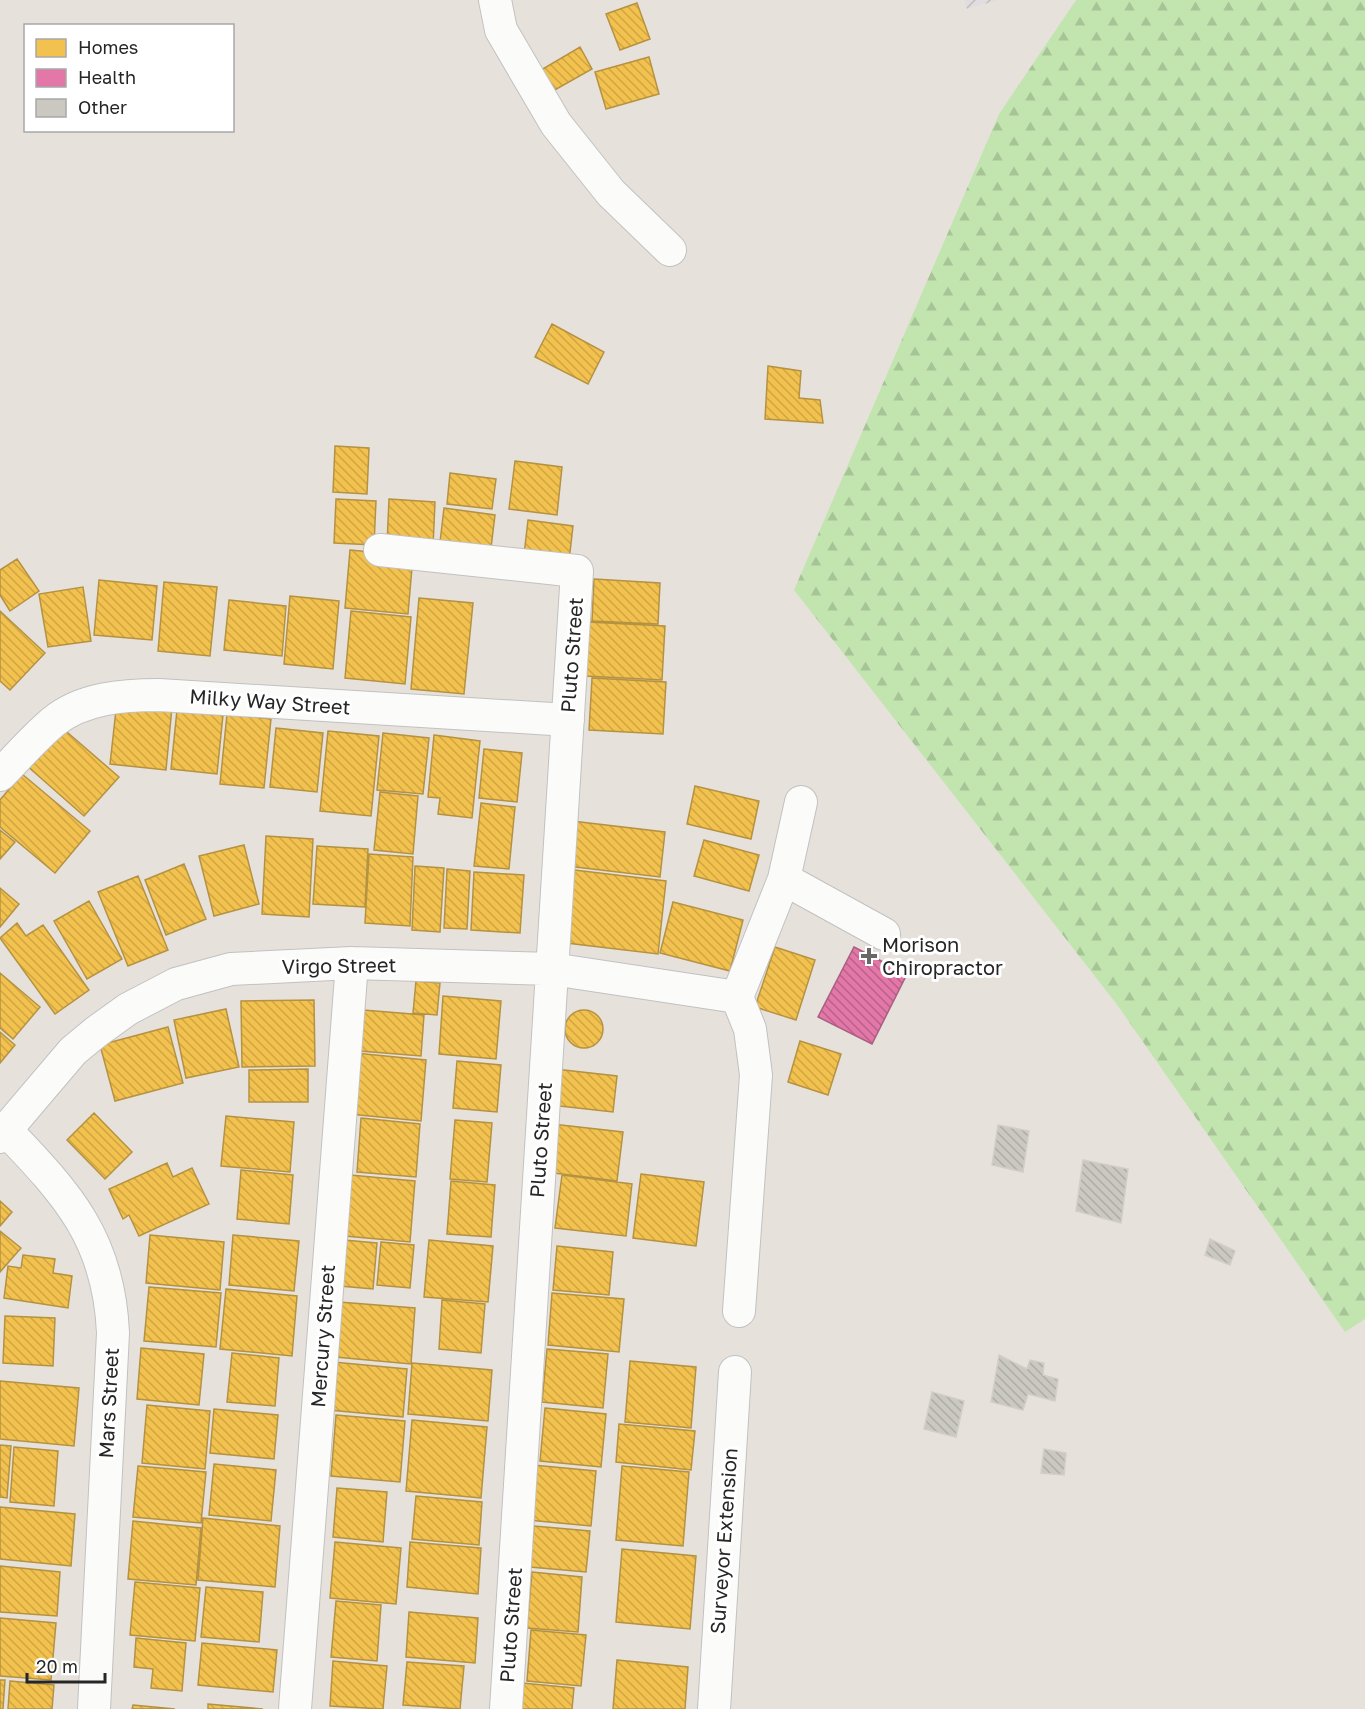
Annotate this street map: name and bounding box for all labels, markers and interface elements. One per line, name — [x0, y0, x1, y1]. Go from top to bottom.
legend — [24, 24, 234, 132]
text: Homes — [78, 36, 138, 58]
text: Health — [78, 66, 136, 88]
text: Other — [78, 96, 127, 118]
street label: Pluto Street — [555, 596, 587, 714]
street label: Milky Way Street — [189, 683, 351, 719]
place label: Morison Chiropractor — [882, 932, 1003, 979]
marker: Morison Chiropractor — [860, 947, 878, 965]
street label: Virgo Street — [281, 952, 397, 978]
street label: Pluto Street — [524, 1081, 556, 1199]
street label: Mercury Street — [305, 1264, 339, 1408]
street label: Mars Street — [93, 1347, 123, 1459]
street label: Surveyor Extension — [705, 1447, 741, 1635]
street label: Pluto Street — [494, 1566, 526, 1684]
scale bar — [27, 1646, 105, 1684]
text: 20 m — [36, 1655, 78, 1677]

